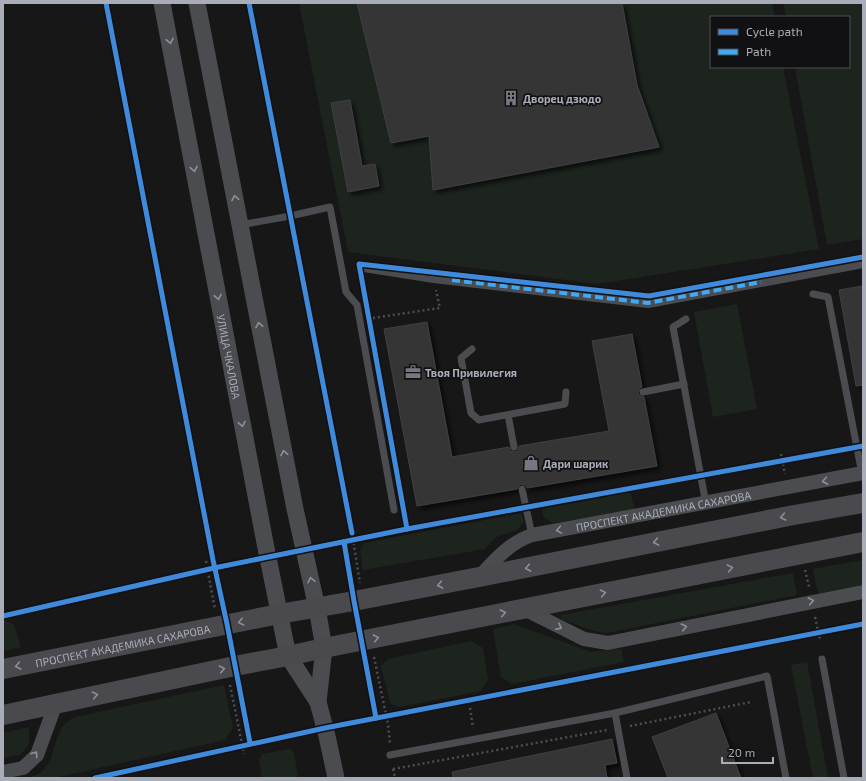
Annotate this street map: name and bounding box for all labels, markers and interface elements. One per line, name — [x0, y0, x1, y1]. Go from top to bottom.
legend — [710, 16, 850, 68]
text: Cycle path — [746, 24, 803, 38]
one-way arrow — [165, 38, 173, 44]
text: Path — [746, 44, 771, 58]
building icon: Дворец дзюдо — [502, 89, 520, 107]
place label: Дворец дзюдо — [523, 92, 602, 105]
one-way arrow — [189, 166, 197, 172]
one-way arrow — [231, 195, 239, 201]
one-way arrow — [213, 294, 222, 300]
street label: УЛИЦА ЧКАЛОВА — [215, 313, 244, 400]
one-way arrow — [256, 322, 264, 329]
office icon: Твоя Привилегия — [404, 363, 422, 381]
place label: Твоя Привилегия — [425, 366, 517, 379]
one-way arrow — [238, 421, 246, 428]
one-way arrow — [281, 450, 289, 456]
shop icon: Дари шарик — [522, 454, 540, 472]
place label: Дари шарик — [543, 457, 608, 470]
one-way arrow — [822, 476, 828, 484]
street label: ПРОСПЕКТ АКАДЕМИКА САХАРОВА — [575, 488, 752, 533]
one-way arrow — [780, 512, 786, 521]
one-way arrow — [556, 526, 562, 534]
one-way arrow — [653, 538, 659, 546]
one-way arrow — [525, 563, 531, 571]
one-way arrow — [727, 564, 734, 572]
one-way arrow — [307, 577, 315, 584]
one-way arrow — [437, 580, 444, 588]
one-way arrow — [600, 590, 606, 598]
one-way arrow — [808, 598, 814, 606]
one-way arrow — [500, 610, 506, 618]
one-way arrow — [238, 617, 244, 625]
street label: ПРОСПЕКТ АКАДЕМИКА САХАРОВА — [34, 621, 211, 669]
one-way arrow — [554, 622, 562, 630]
one-way arrow — [681, 624, 687, 632]
one-way arrow — [373, 634, 379, 643]
one-way arrow — [14, 661, 21, 670]
one-way arrow — [219, 665, 225, 673]
one-way arrow — [91, 691, 98, 700]
scale bar — [722, 739, 773, 765]
text: 20 m — [728, 745, 755, 759]
one-way arrow — [31, 752, 38, 759]

